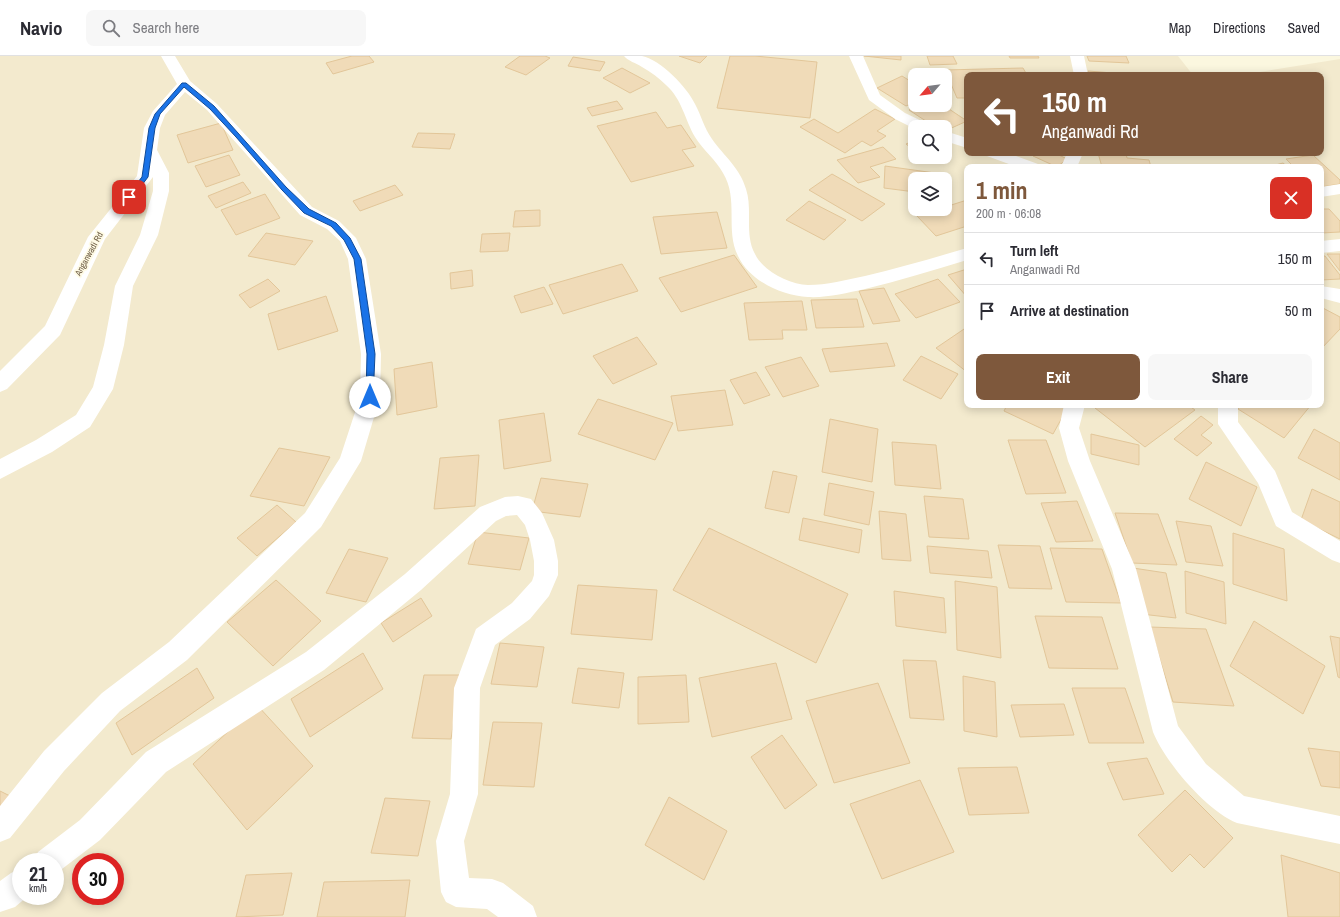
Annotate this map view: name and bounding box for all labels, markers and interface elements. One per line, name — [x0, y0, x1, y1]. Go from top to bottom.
search box — [86, 10, 366, 46]
text: Navio — [20, 15, 62, 41]
icon: search — [100, 17, 122, 39]
text: Search here — [132, 17, 199, 38]
text: Map — [1169, 19, 1191, 37]
text: Directions — [1213, 19, 1265, 37]
text: Saved — [1287, 19, 1320, 37]
north arrow — [908, 68, 952, 112]
map controls — [908, 68, 952, 216]
text: 150 m — [1042, 83, 1107, 121]
icon: left — [976, 88, 1028, 140]
text: Anganwadi Rd — [1042, 119, 1139, 144]
button: search — [908, 120, 952, 164]
button: layers — [908, 172, 952, 216]
text: 1 min — [976, 174, 1027, 206]
button: close — [1270, 177, 1312, 219]
pin — [112, 180, 146, 214]
icon: arrive — [118, 186, 140, 208]
text: 200 m · 06:08 — [976, 205, 1041, 222]
street label: Anganwadi Rd — [72, 230, 106, 279]
text: Turn left — [1010, 240, 1058, 261]
icon: left — [976, 248, 998, 270]
text: 150 m — [1278, 248, 1312, 269]
text: Anganwadi Rd — [1010, 261, 1080, 278]
icon: arrive — [976, 300, 998, 322]
text: Arrive at destination — [1010, 300, 1129, 321]
text: 50 m — [1285, 300, 1312, 321]
button: Exit — [976, 354, 1140, 400]
button: Share — [1148, 354, 1312, 400]
position arrow — [349, 376, 391, 418]
speed limit sign: 30 — [72, 853, 124, 905]
text: 21 — [29, 860, 47, 887]
text: km/h — [29, 882, 47, 895]

